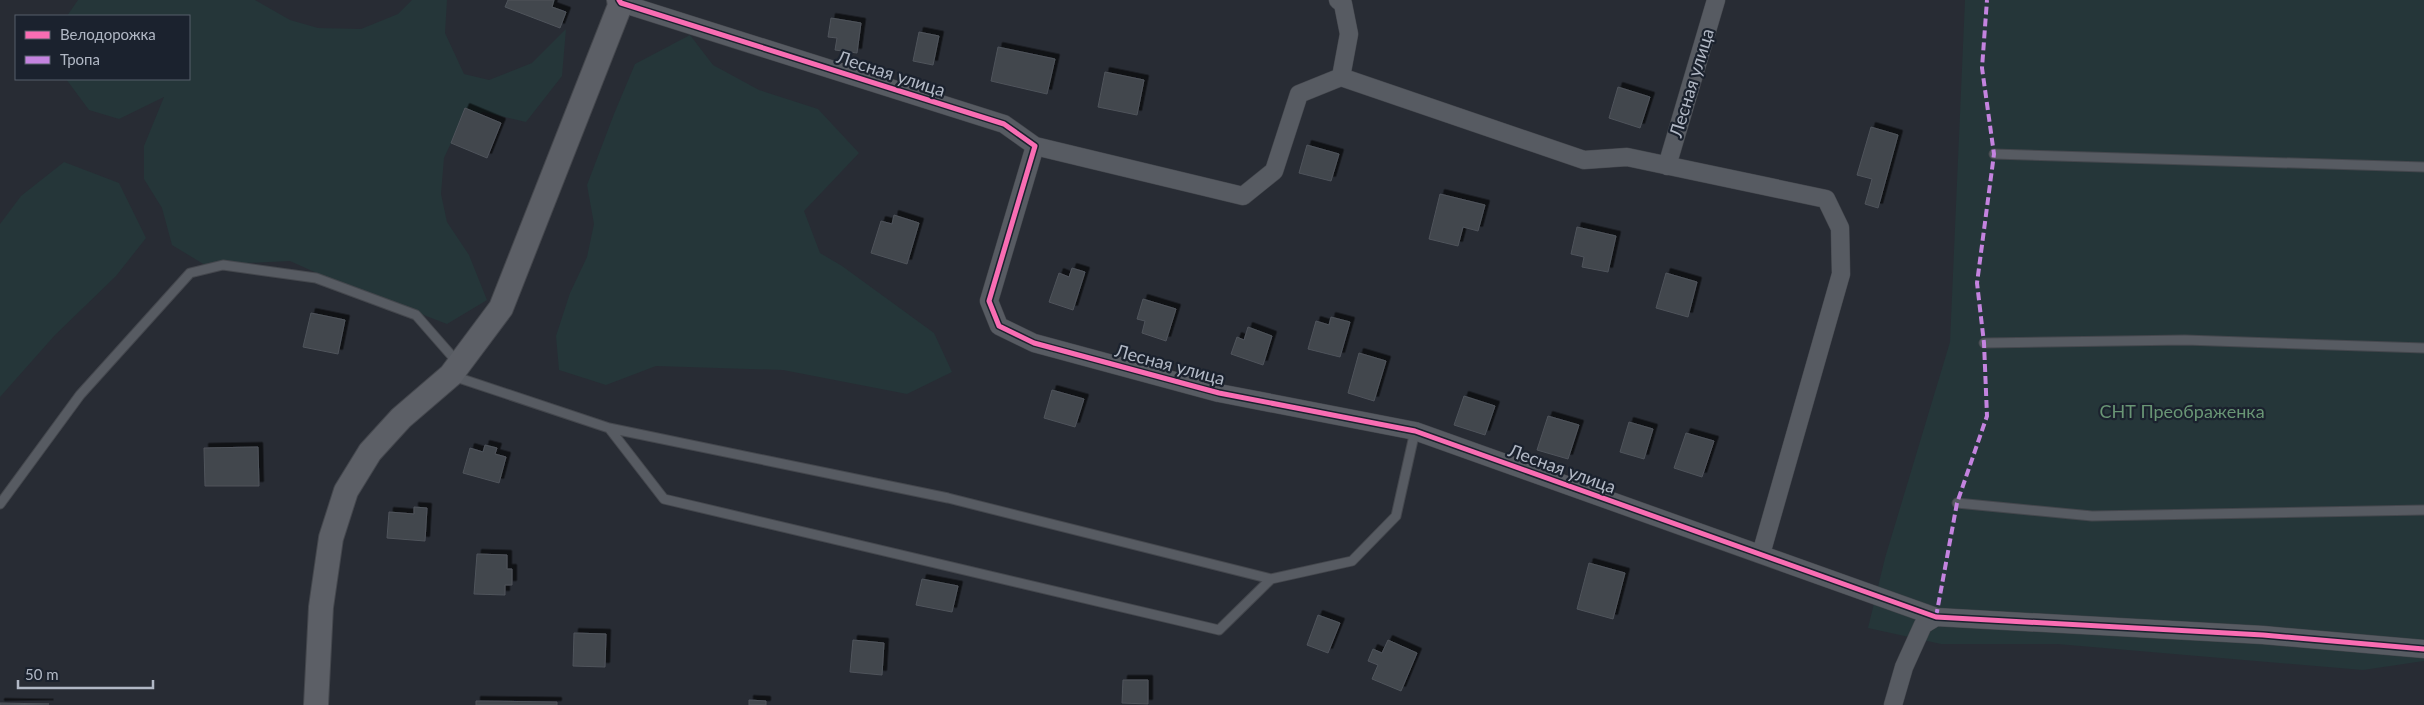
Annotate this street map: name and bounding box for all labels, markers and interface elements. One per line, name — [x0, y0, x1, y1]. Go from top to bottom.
legend — [15, 15, 190, 80]
text: Велодорожка — [60, 25, 156, 43]
street label: Лесная улица — [1664, 26, 1718, 141]
street label: Лесная улица — [833, 45, 948, 101]
text: Тропа — [60, 50, 100, 68]
street label: Лесная улица — [1112, 339, 1227, 389]
park label: СНТ Преображенка — [2099, 400, 2265, 422]
street label: Лесная улица — [1505, 438, 1619, 498]
scale bar — [18, 658, 152, 690]
text: 50 m — [25, 665, 59, 683]

